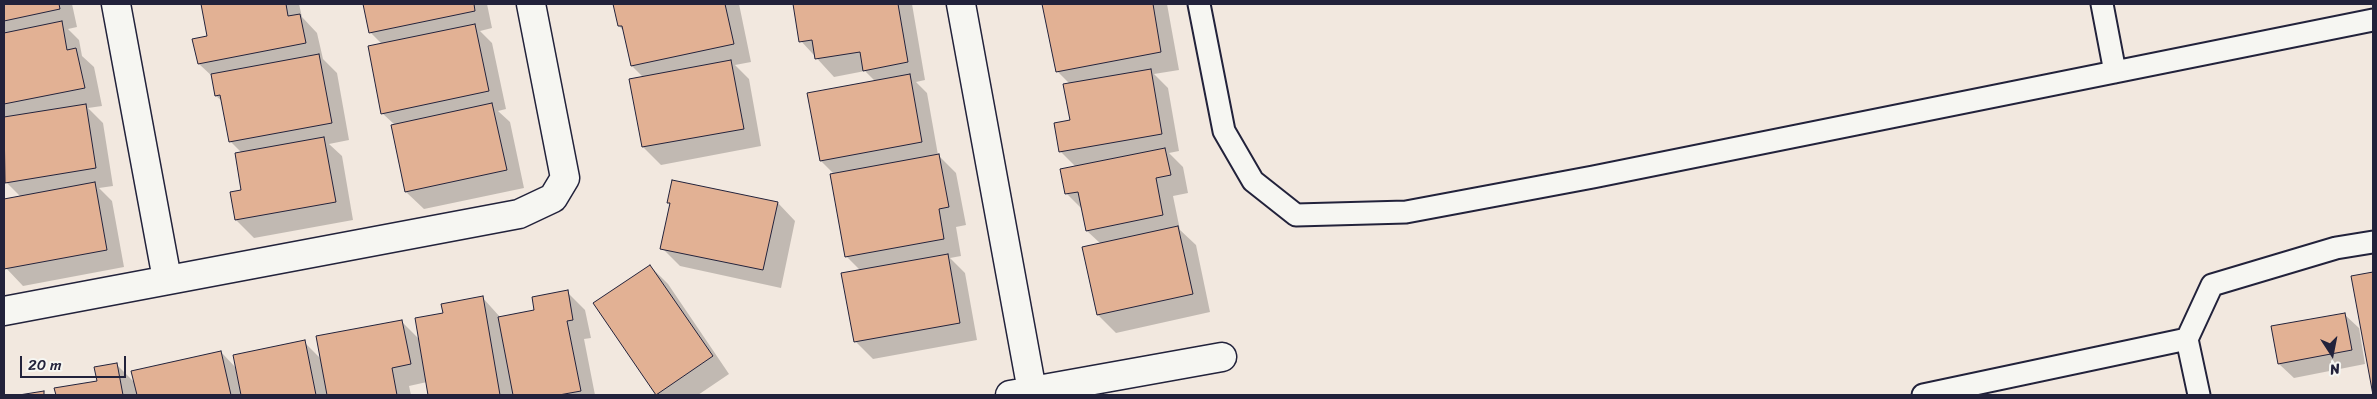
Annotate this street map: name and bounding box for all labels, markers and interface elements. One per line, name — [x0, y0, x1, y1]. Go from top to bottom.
north arrow — [2307, 329, 2357, 379]
scale bar — [22, 346, 129, 378]
text: 20 m — [28, 352, 62, 378]
text: N — [2328, 356, 2342, 382]

